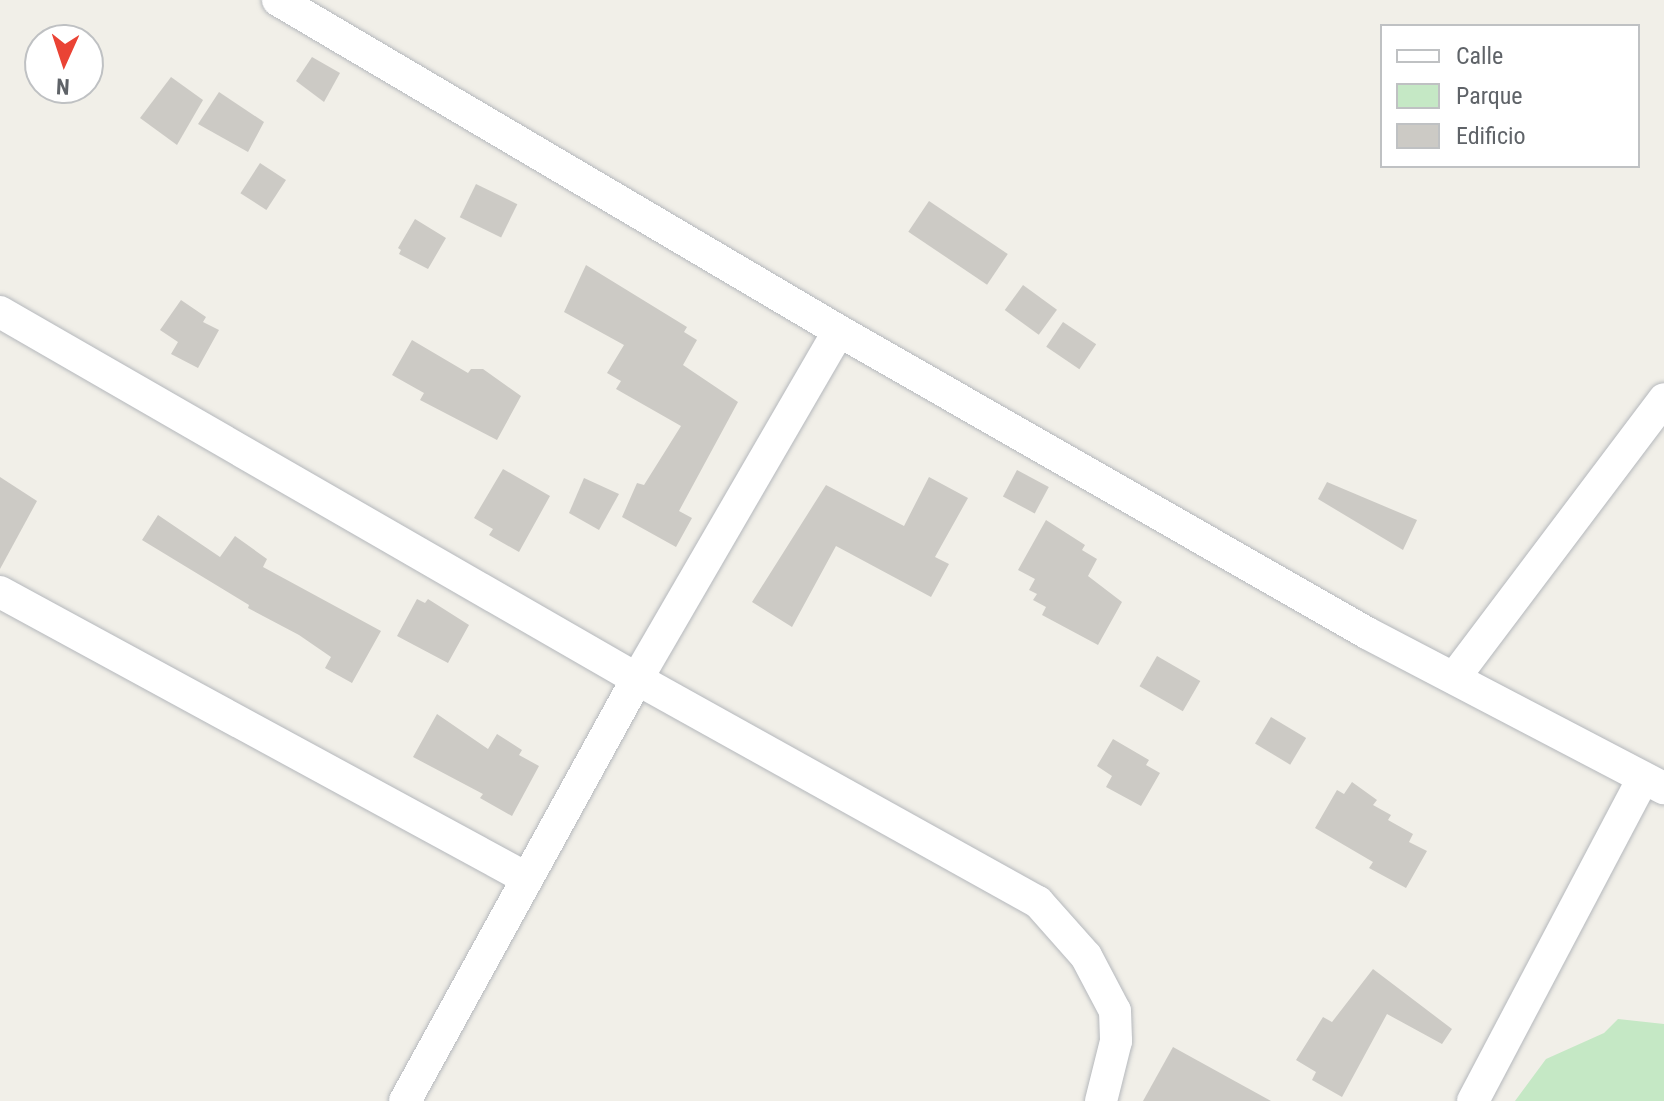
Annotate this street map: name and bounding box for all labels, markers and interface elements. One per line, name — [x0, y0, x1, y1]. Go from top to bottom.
north arrow — [24, 24, 104, 104]
legend — [1380, 24, 1640, 168]
text: Calle — [1456, 42, 1503, 70]
text: N — [55, 74, 70, 99]
text: Parque — [1456, 82, 1523, 110]
text: Edificio — [1456, 122, 1526, 150]

